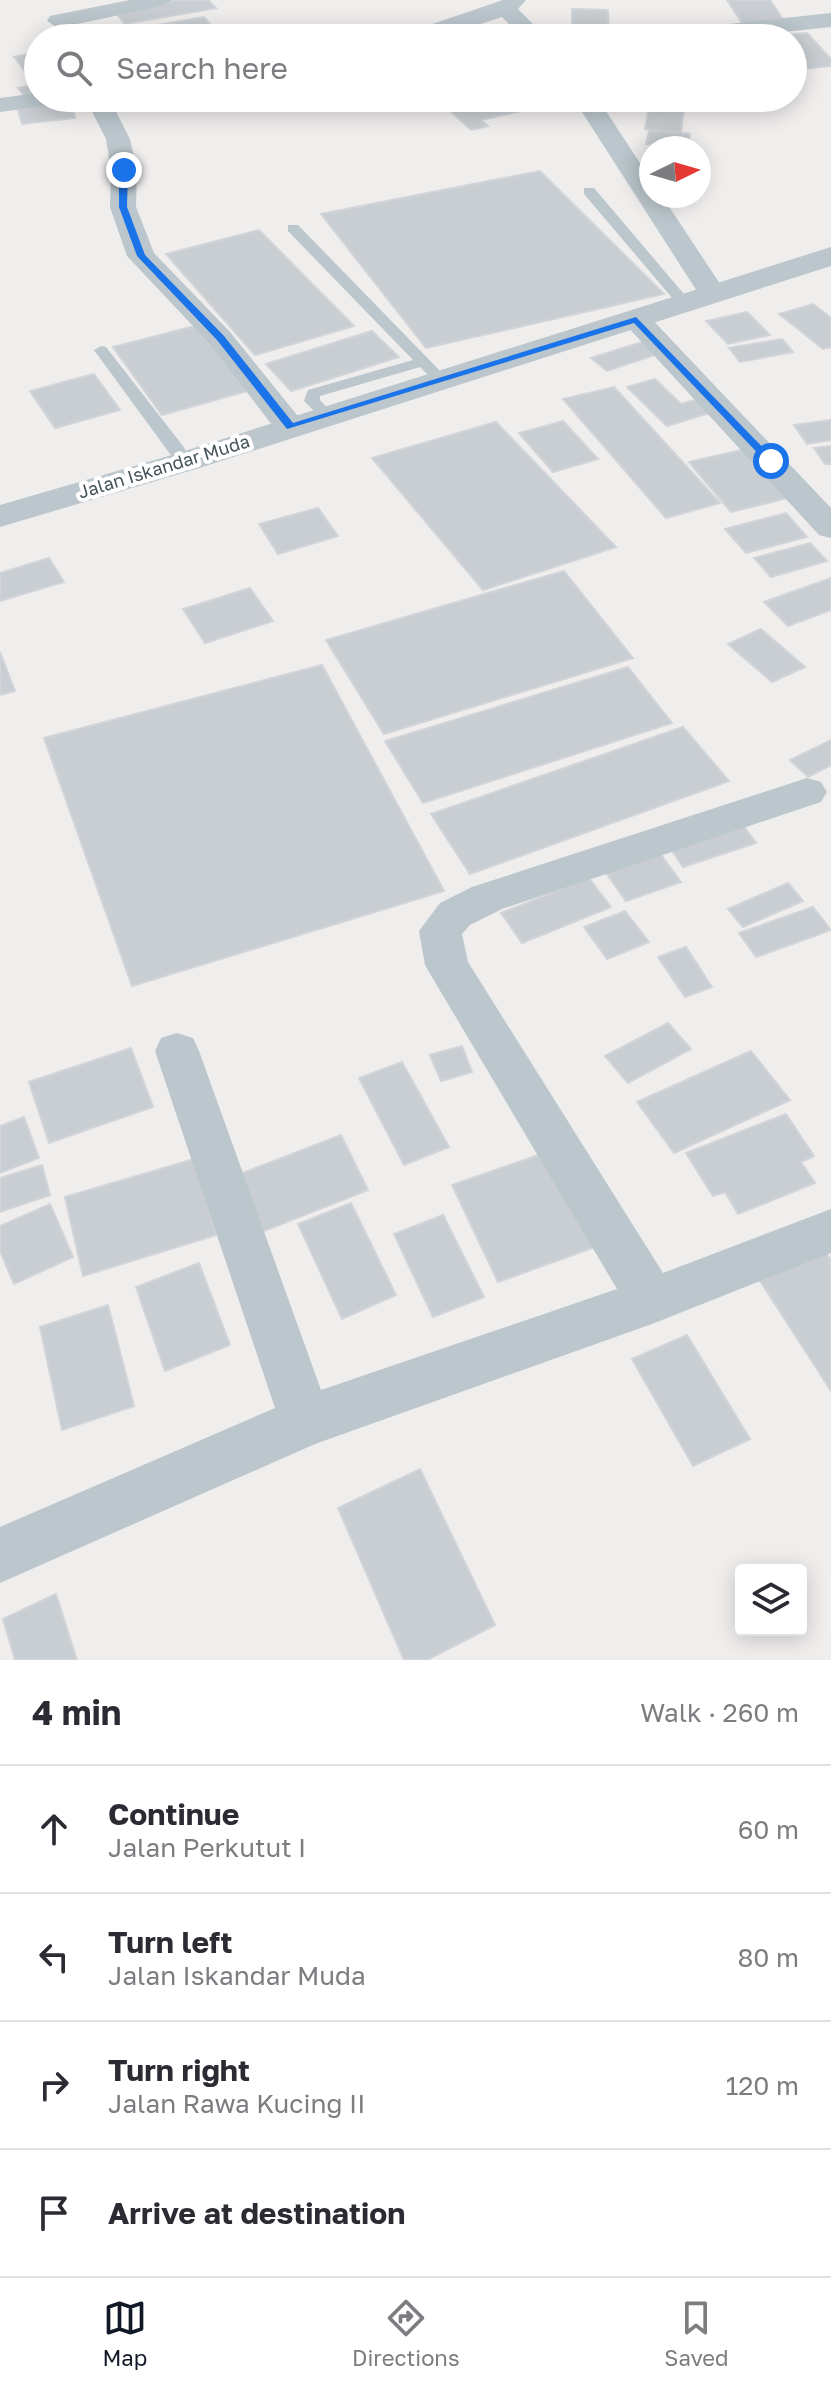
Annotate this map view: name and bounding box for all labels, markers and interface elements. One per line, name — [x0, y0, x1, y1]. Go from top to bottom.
search box — [24, 24, 807, 112]
icon: search — [52, 46, 96, 90]
text: Search here — [116, 50, 288, 86]
north arrow — [639, 136, 711, 208]
route end — [106, 152, 142, 188]
street label: Jalan Iskandar Muda — [75, 429, 252, 503]
route start — [753, 443, 789, 479]
map controls — [735, 1564, 807, 1636]
button: layers — [735, 1564, 807, 1636]
text: 4 min — [32, 1692, 121, 1732]
text: Walk · 260 m — [640, 1697, 799, 1728]
text: Continue — [108, 1796, 239, 1832]
icon: ahead — [32, 1807, 76, 1851]
text: 60 m — [738, 1814, 799, 1845]
text: Jalan Perkutut I — [108, 1832, 306, 1863]
text: Turn left — [108, 1924, 233, 1960]
icon: left — [32, 1935, 76, 1979]
text: 80 m — [738, 1942, 799, 1973]
text: Jalan Iskandar Muda — [108, 1960, 366, 1991]
text: Turn right — [108, 2052, 250, 2088]
icon: right — [32, 2063, 76, 2107]
text: 120 m — [726, 2070, 799, 2101]
text: Jalan Rawa Kucing II — [108, 2088, 365, 2119]
icon: arrive — [32, 2191, 76, 2235]
text: Arrive at destination — [108, 2195, 405, 2231]
tab: Map — [102, 2296, 147, 2371]
tab: Directions — [352, 2296, 460, 2371]
tab: Saved — [664, 2296, 729, 2371]

